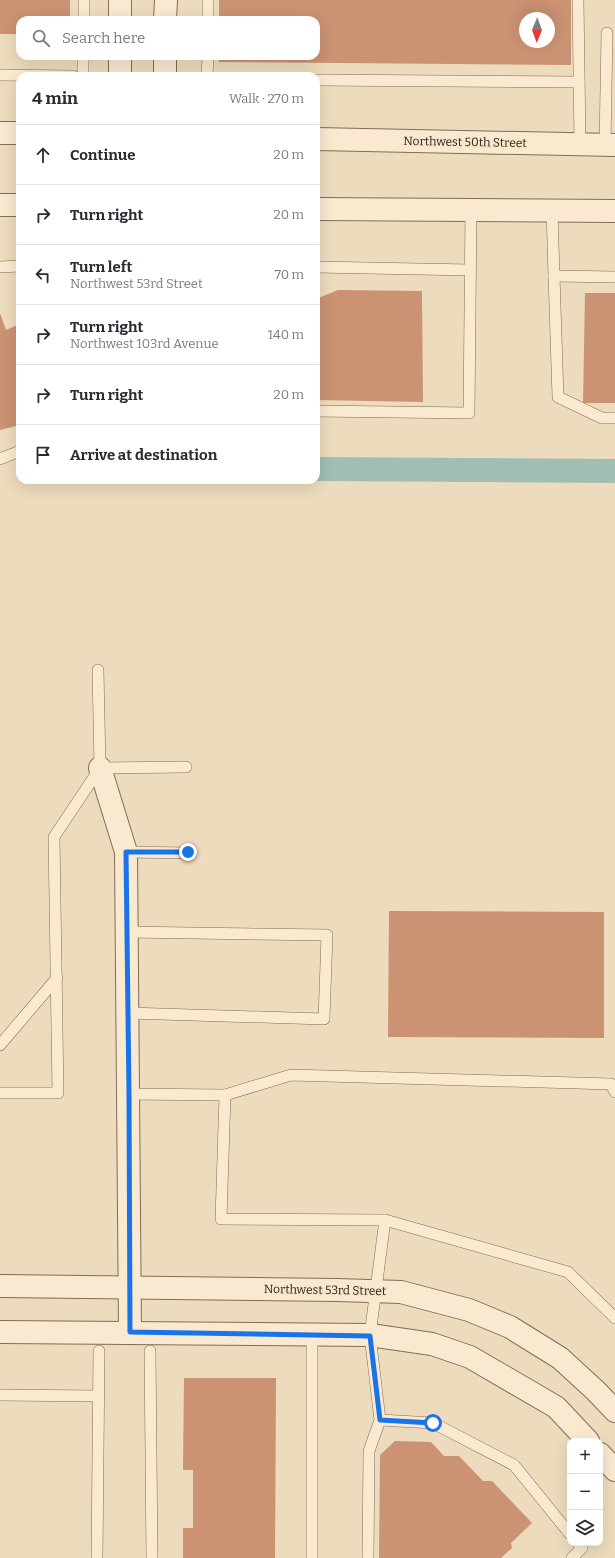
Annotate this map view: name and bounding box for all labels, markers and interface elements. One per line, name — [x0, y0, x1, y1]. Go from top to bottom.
north arrow — [519, 12, 555, 48]
search box — [16, 16, 320, 60]
icon: search — [30, 27, 52, 49]
text: Search here — [62, 29, 145, 47]
text: 4 min — [32, 88, 78, 109]
text: Walk · 270 m — [229, 91, 304, 106]
street label: Northwest 50th Street — [403, 134, 527, 150]
icon: ahead — [32, 144, 54, 166]
text: Continue — [70, 146, 136, 164]
text: 20 m — [274, 147, 304, 162]
icon: right — [32, 204, 54, 226]
text: Turn right — [70, 206, 143, 224]
text: 20 m — [274, 207, 304, 222]
text: Turn left — [70, 258, 132, 276]
icon: left — [32, 264, 54, 286]
text: 70 m — [274, 267, 304, 282]
text: Northwest 53rd Street — [70, 276, 203, 291]
text: Turn right — [70, 318, 143, 336]
icon: right — [32, 324, 54, 346]
text: 140 m — [268, 327, 304, 342]
text: Northwest 103rd Avenue — [70, 336, 219, 351]
icon: right — [32, 384, 54, 406]
text: Turn right — [70, 386, 143, 404]
text: 20 m — [274, 387, 304, 402]
icon: arrive — [32, 444, 54, 466]
text: Arrive at destination — [70, 446, 217, 464]
route end — [179, 843, 197, 861]
street label: Northwest 53rd Street — [264, 1282, 387, 1298]
route start — [424, 1414, 442, 1432]
map controls — [567, 1438, 603, 1546]
button: + — [567, 1438, 603, 1474]
button: − — [567, 1474, 603, 1510]
button: layers — [567, 1510, 603, 1546]

